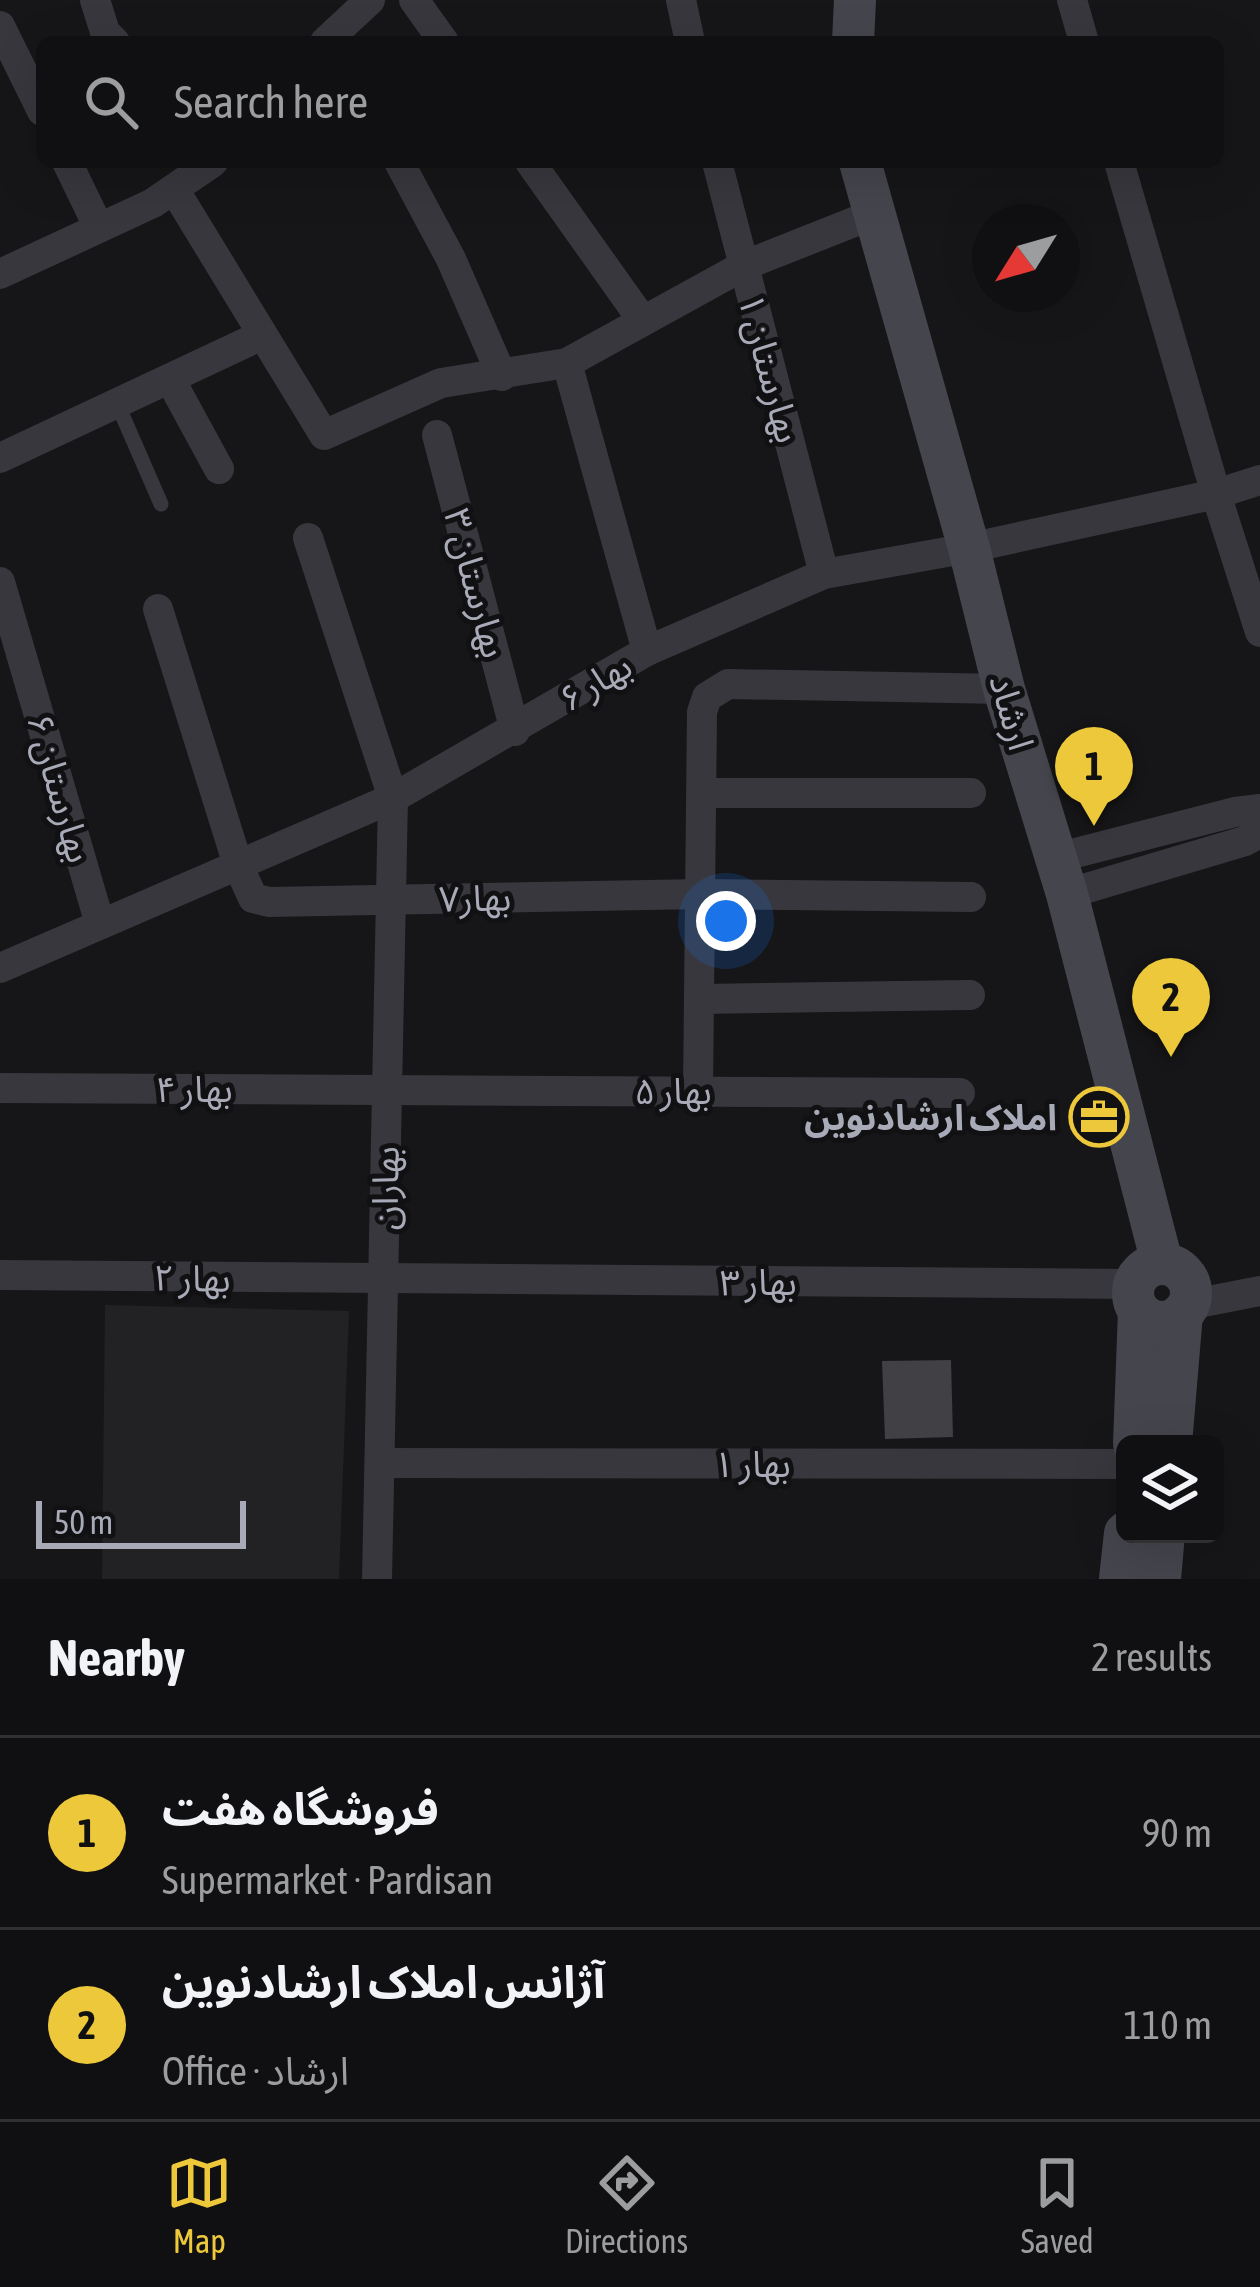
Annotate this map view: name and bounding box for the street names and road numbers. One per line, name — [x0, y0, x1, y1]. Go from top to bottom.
street label: بهارستان ۱ — [729, 289, 810, 448]
street label: بهارستان ۳ — [435, 504, 516, 663]
street label: بهار ۶ — [551, 644, 639, 721]
street label: ارشاد — [980, 669, 1043, 755]
street label: بهارستان ۶ — [18, 709, 101, 868]
street label: بهار۷ — [439, 876, 511, 921]
street label: بهار ۴ — [155, 1068, 233, 1111]
street label: بهار ۵ — [634, 1070, 712, 1113]
street label: بهاران — [363, 1146, 408, 1230]
street label: بهار ۲ — [153, 1256, 231, 1301]
street label: بهار ۳ — [719, 1261, 797, 1304]
street label: بهار ۱ — [713, 1443, 791, 1486]

